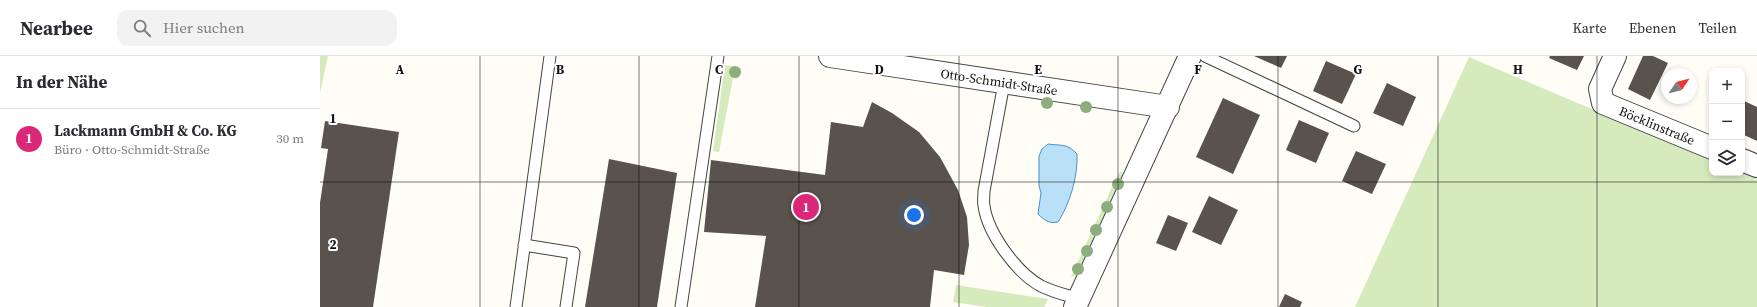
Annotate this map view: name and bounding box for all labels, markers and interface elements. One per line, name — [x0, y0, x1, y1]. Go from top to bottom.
search box — [117, 10, 397, 46]
text: Nearbee — [20, 15, 93, 41]
icon: search — [131, 17, 153, 39]
text: Hier suchen — [163, 17, 245, 38]
text: Karte — [1572, 18, 1607, 38]
text: Ebenen — [1629, 18, 1676, 38]
text: Teilen — [1698, 18, 1737, 38]
text: A — [396, 61, 405, 78]
text: B — [556, 61, 565, 78]
text: C — [715, 61, 723, 78]
text: D — [874, 61, 884, 78]
text: E — [1034, 61, 1042, 78]
text: F — [1194, 61, 1202, 78]
text: G — [1354, 61, 1363, 78]
text: H — [1513, 61, 1523, 78]
street label: Otto-Schmidt-Straße — [939, 65, 1059, 99]
north arrow — [1661, 68, 1697, 104]
map controls — [1709, 68, 1745, 176]
button: + — [1709, 68, 1745, 104]
text: In der Nähe — [16, 70, 107, 94]
street label: Böcklinstraße — [1616, 103, 1698, 149]
button: − — [1709, 104, 1745, 140]
text: 1 — [329, 110, 337, 127]
text: Lackmann GmbH & Co. KG — [54, 120, 237, 141]
text: 1 — [25, 130, 33, 147]
text: 30 m — [276, 130, 304, 147]
button: layers — [1709, 140, 1745, 176]
text: Büro · Otto-Schmidt-Straße — [54, 141, 210, 158]
pin: 1 — [793, 192, 819, 222]
your location — [904, 205, 924, 225]
text: 2 — [329, 236, 337, 253]

